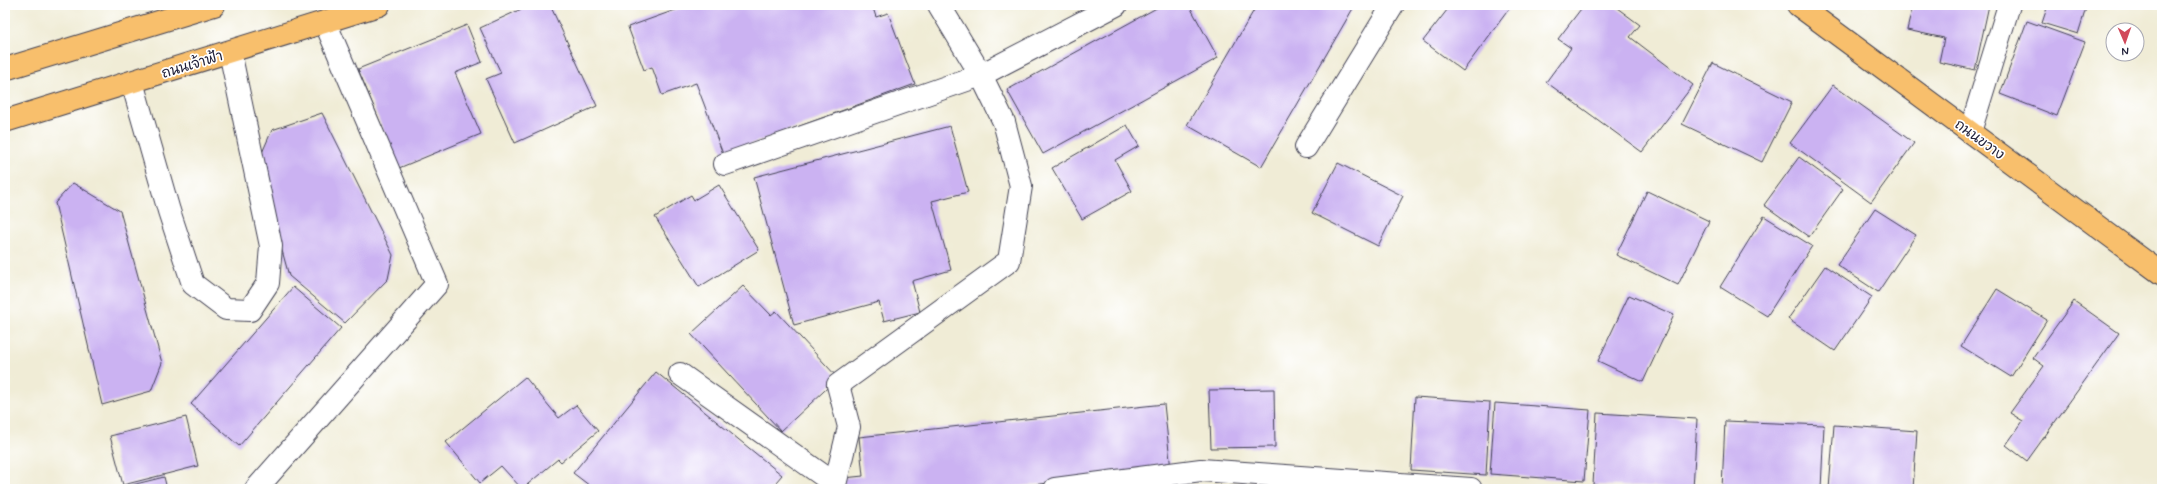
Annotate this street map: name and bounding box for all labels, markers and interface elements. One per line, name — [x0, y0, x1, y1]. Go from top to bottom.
north arrow — [2105, 22, 2145, 62]
text: N — [2121, 44, 2129, 58]
street label: ถนนเจ้าฟ้า — [159, 47, 225, 83]
street label: ถนนขวาง — [1951, 116, 2008, 164]

